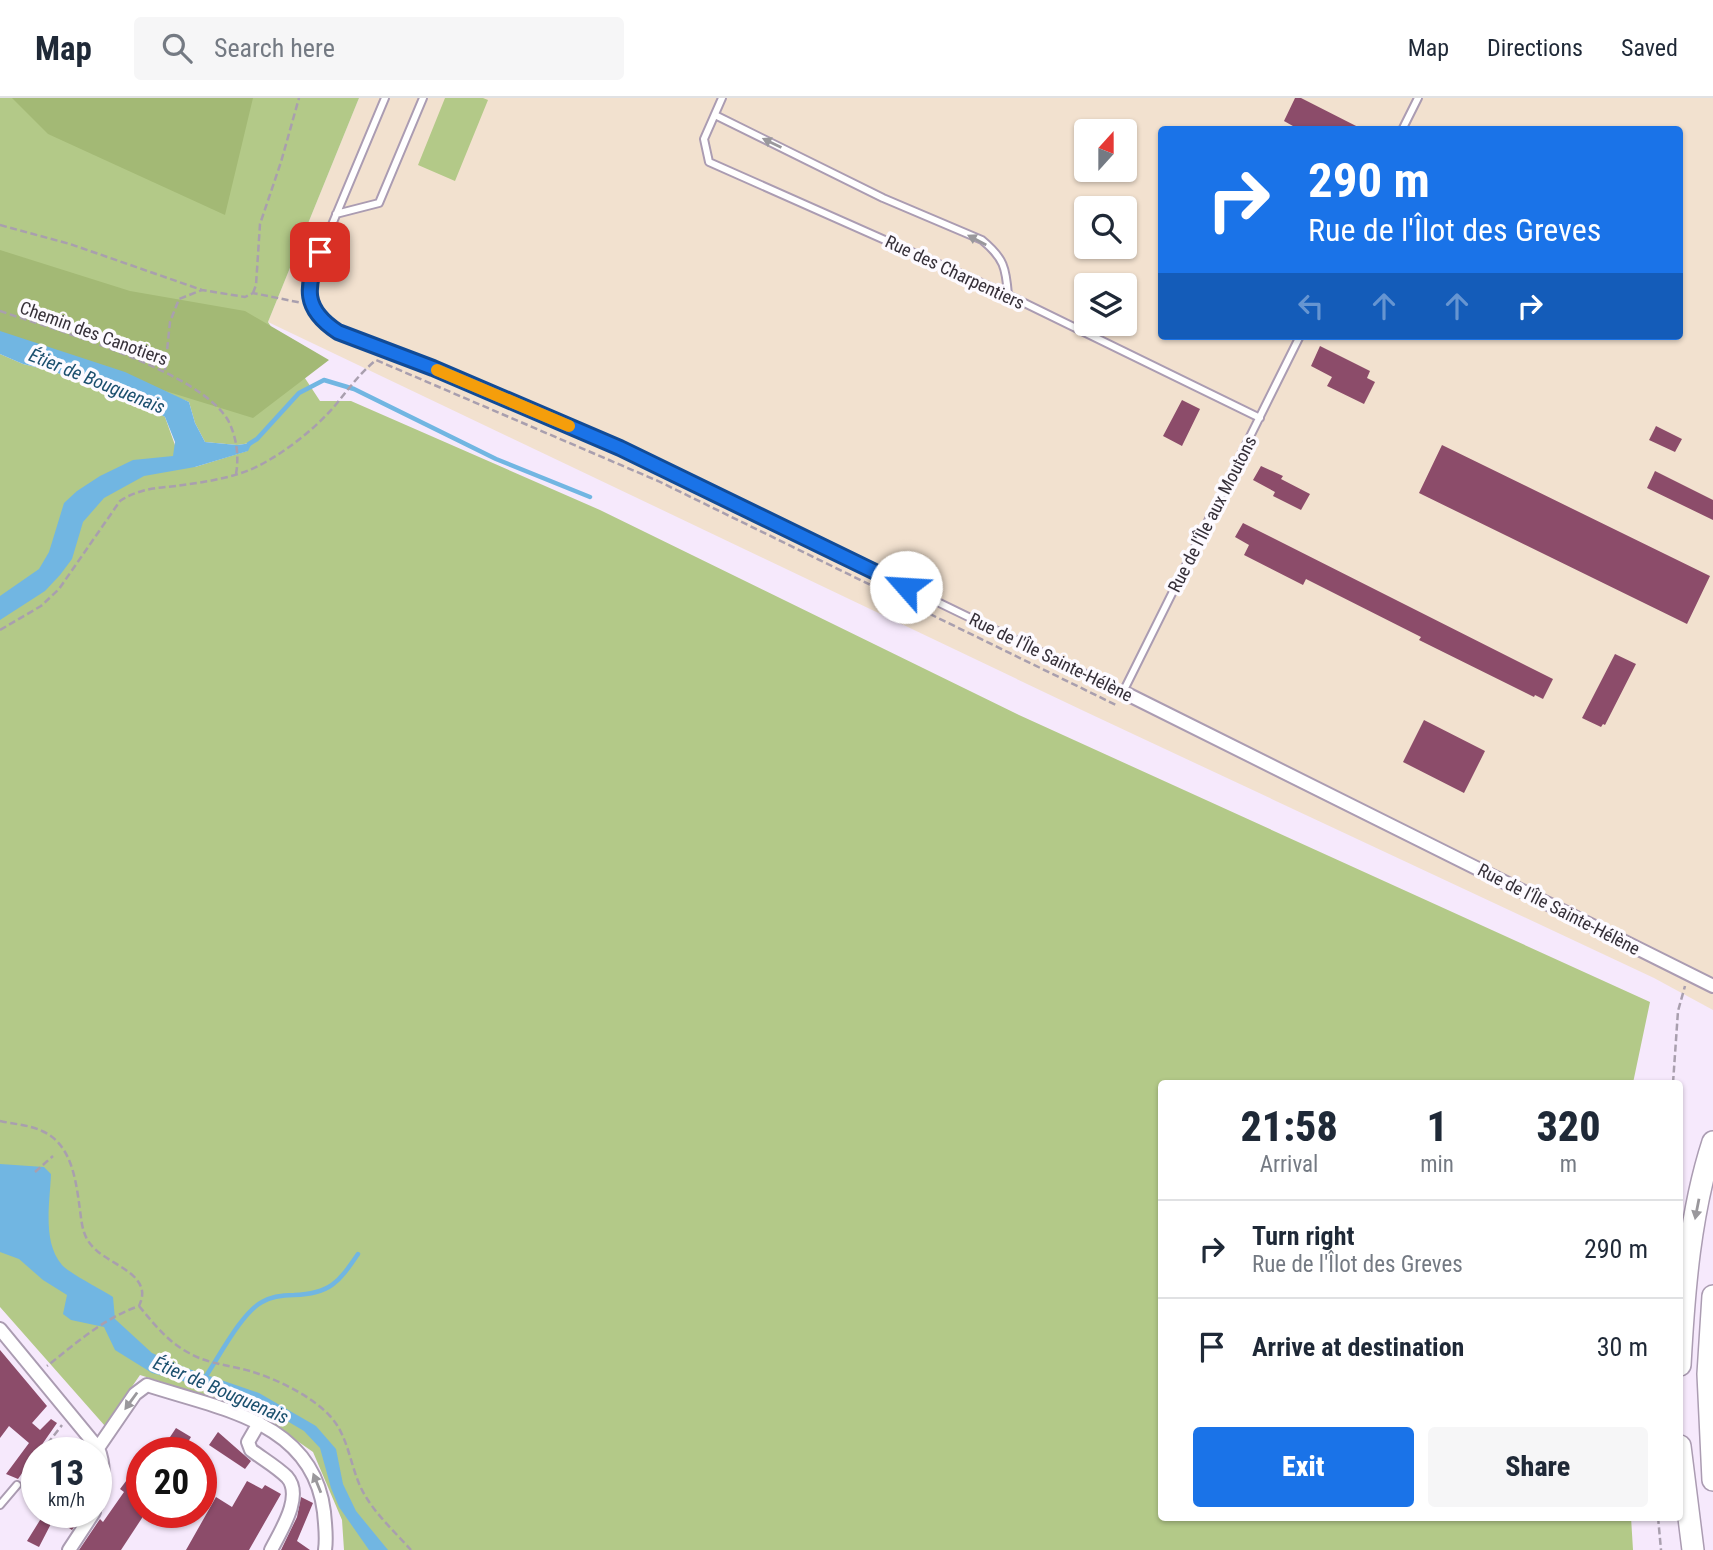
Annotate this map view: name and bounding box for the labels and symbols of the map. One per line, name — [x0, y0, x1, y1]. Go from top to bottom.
north arrow — [1074, 119, 1138, 182]
one-way arrow — [762, 138, 782, 149]
pin — [290, 222, 350, 282]
street label: Rue des Charpentiers — [882, 231, 1028, 313]
one-way arrow — [967, 234, 987, 246]
street label: Chemin des Canotiers — [17, 296, 171, 370]
water label: Étier de Bouguenais — [26, 343, 168, 419]
street label: Rue de l'Île aux Moutons — [1163, 432, 1261, 596]
position arrow — [869, 550, 943, 624]
street label: Rue de l'Île Sainte-Hélène — [966, 608, 1136, 706]
street label: Rue de l'Île Sainte-Hélène — [1474, 859, 1644, 959]
one-way arrow — [1692, 1198, 1703, 1220]
water label: Étier de Bouguenais — [150, 1351, 292, 1429]
one-way arrow — [124, 1391, 138, 1410]
speed limit sign: 20 — [126, 1437, 217, 1528]
one-way arrow — [311, 1473, 323, 1493]

